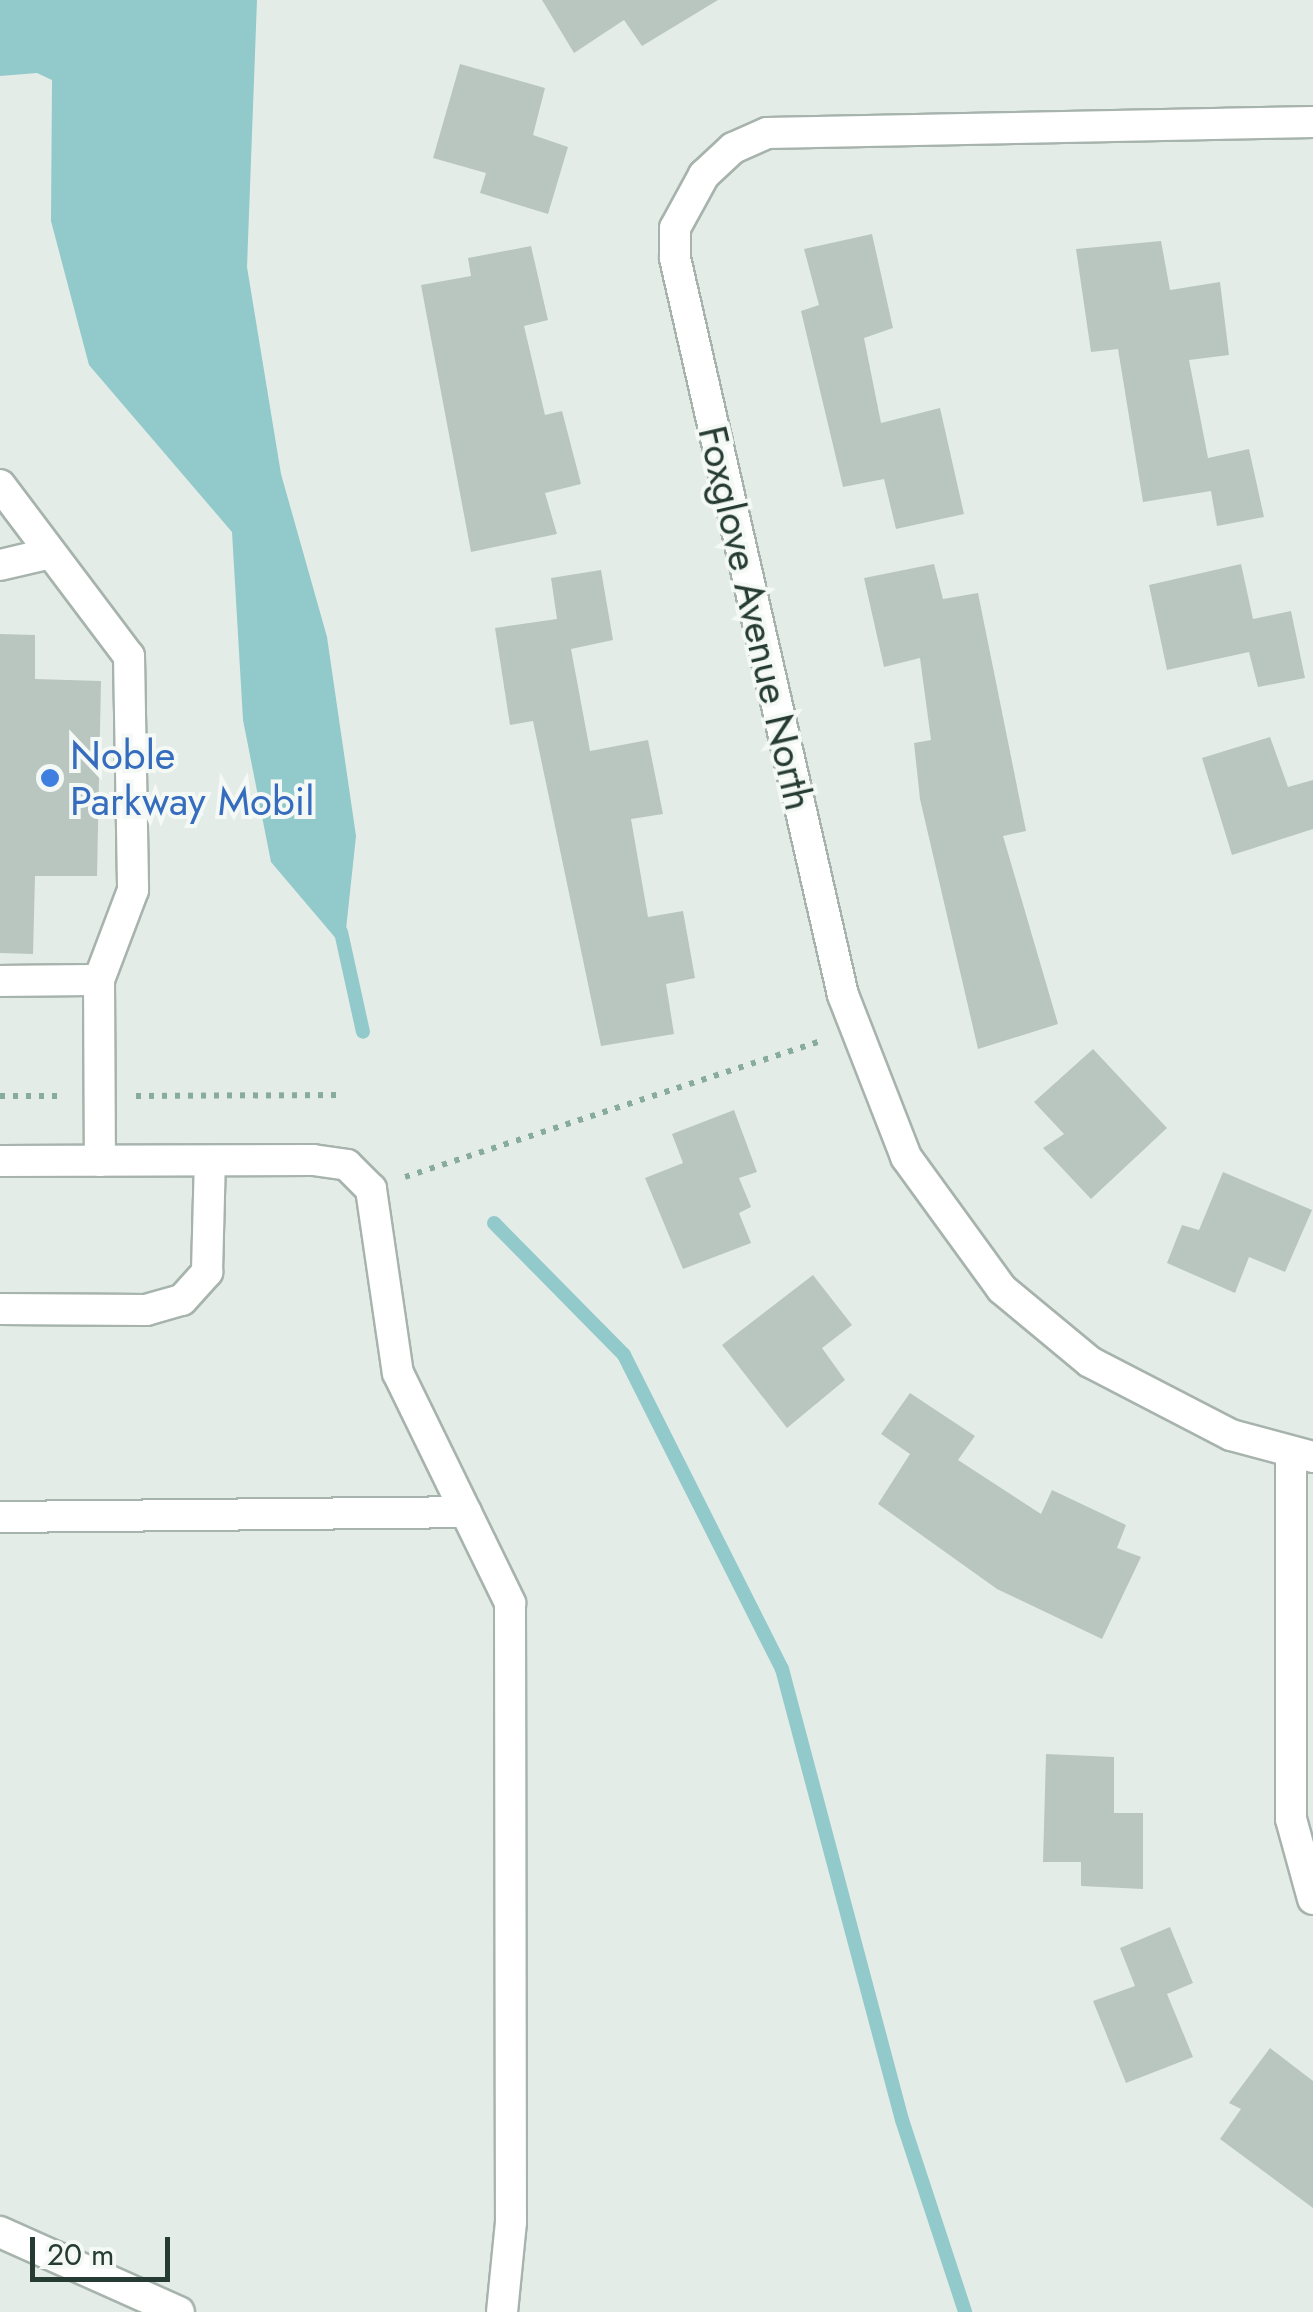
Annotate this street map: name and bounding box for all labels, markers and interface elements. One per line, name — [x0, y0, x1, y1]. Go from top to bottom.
street label: Foxglove Avenue North — [688, 421, 824, 815]
place label: Noble Parkway Mobil — [70, 731, 314, 825]
marker: Noble Parkway Mobil — [39, 767, 61, 789]
scale bar — [35, 2217, 175, 2279]
text: 20 m — [47, 2233, 114, 2276]

